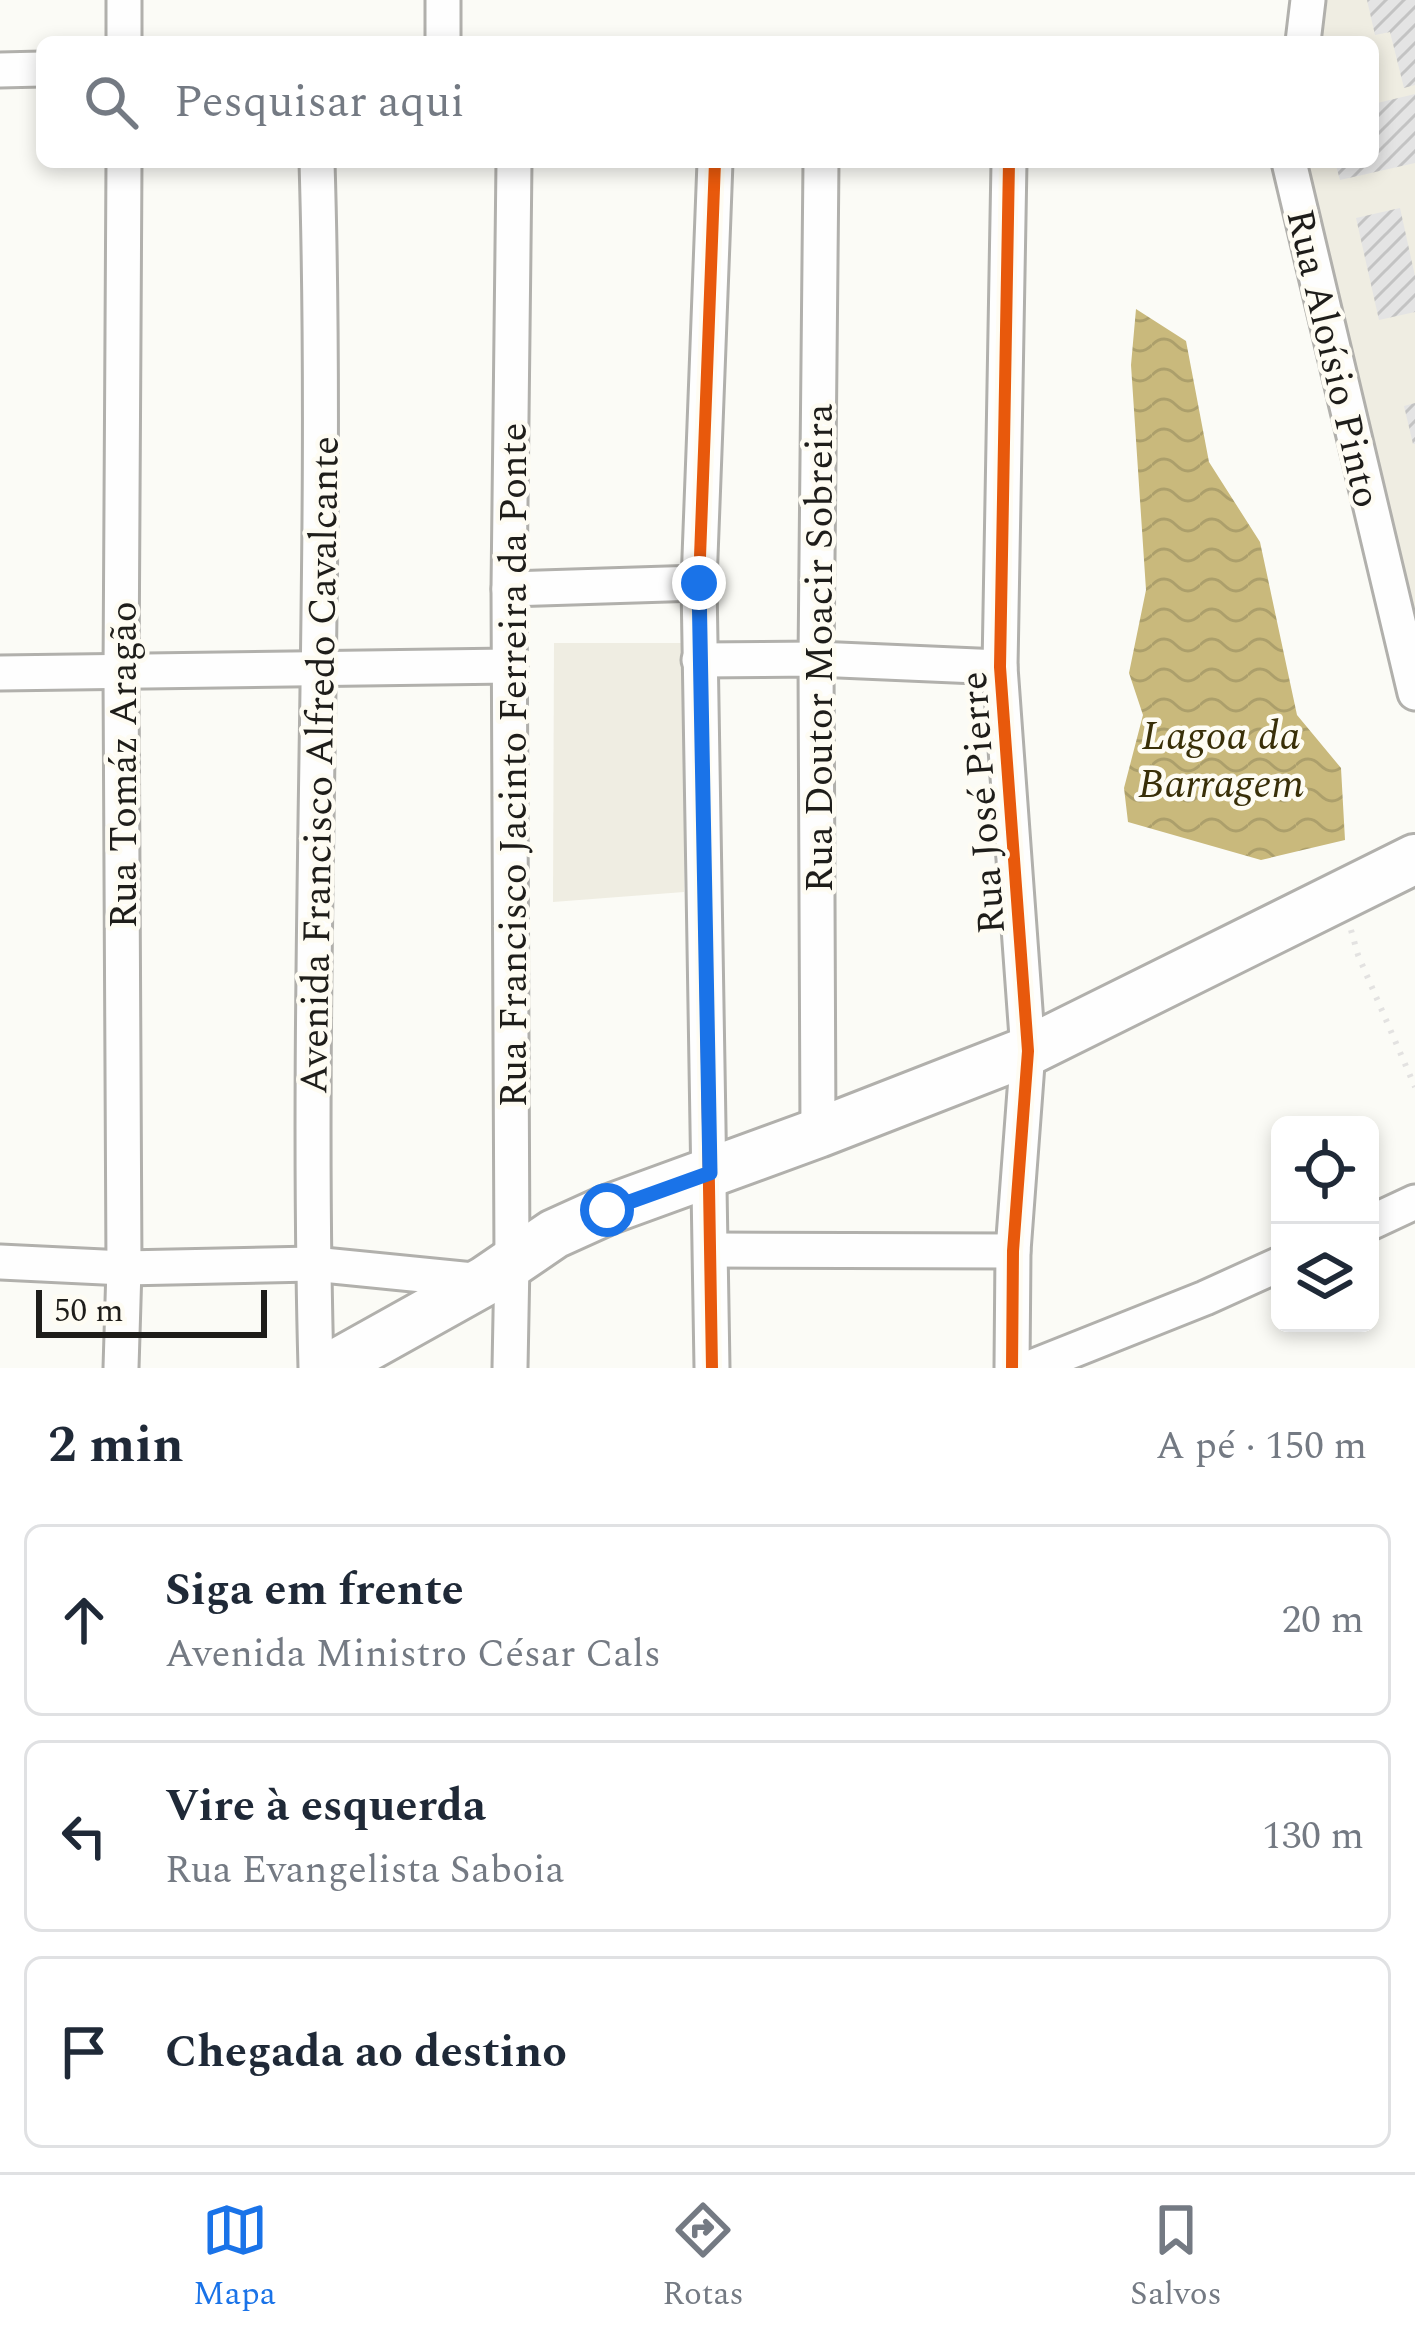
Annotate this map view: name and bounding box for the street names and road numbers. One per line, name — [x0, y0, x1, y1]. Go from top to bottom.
street label: Rua Aloísio Pinto — [1270, 204, 1396, 514]
street label: Rua Doutor Moacir Sobreira — [791, 403, 850, 893]
street label: Rua Francisco Jacinto Ferreira da Ponte — [485, 423, 544, 1108]
street label: Avenida Francisco Alfredo Cavalcante — [285, 435, 356, 1095]
street label: Rua Tomáz Aragão — [95, 601, 154, 929]
street label: Rua José Pierre — [945, 669, 1022, 936]

